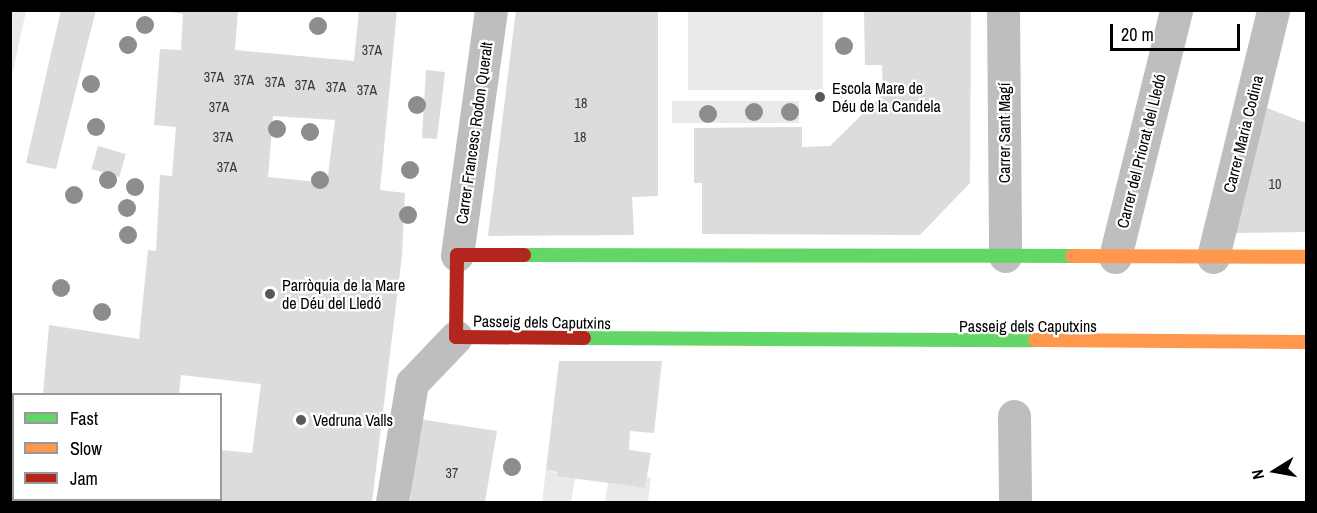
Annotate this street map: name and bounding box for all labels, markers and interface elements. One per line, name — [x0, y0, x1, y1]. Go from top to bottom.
scale bar — [1113, 12, 1244, 50]
text: 20 m — [1121, 22, 1154, 47]
street label: Carrer Francesc Rodon Queralt — [452, 41, 496, 225]
house number: 37A — [362, 42, 382, 58]
house number: 37A — [204, 69, 224, 85]
house number: 37A — [234, 72, 254, 88]
street label: Carrer del Priorat del Lledó — [1113, 72, 1169, 230]
street label: Carrer Maria Codina — [1219, 73, 1267, 195]
house number: 37A — [265, 74, 285, 90]
house number: 37A — [295, 77, 315, 93]
place label: Escola Mare de Déu de la Candela — [832, 78, 941, 116]
house number: 37A — [326, 79, 346, 95]
house number: 37A — [357, 82, 377, 98]
street label: Carrer Sant Magí — [994, 83, 1014, 183]
marker: Escola Mare de Déu de la Candela — [813, 90, 827, 104]
house number: 18 — [575, 95, 587, 111]
house number: 37A — [209, 99, 229, 115]
house number: 37A — [213, 129, 233, 145]
house number: 18 — [574, 129, 586, 145]
house number: 37A — [217, 159, 237, 175]
house number: 10 — [1269, 176, 1281, 192]
place label: Parròquia de la Mare de Déu del Lledó — [282, 275, 405, 313]
marker: Parròquia de la Mare de Déu del Lledó — [263, 287, 277, 301]
street label: Passeig dels Caputxins — [473, 311, 611, 333]
street label: Passeig dels Caputxins — [959, 316, 1097, 336]
legend — [12, 393, 222, 501]
text: Fast — [70, 406, 98, 431]
place label: Vedruna Valls — [313, 410, 393, 430]
marker: Vedruna Valls — [294, 413, 308, 427]
text: Slow — [70, 436, 102, 461]
north arrow — [1245, 441, 1305, 501]
house number: 37 — [446, 465, 458, 481]
text: Jam — [70, 466, 98, 491]
text: N — [1246, 468, 1269, 481]

